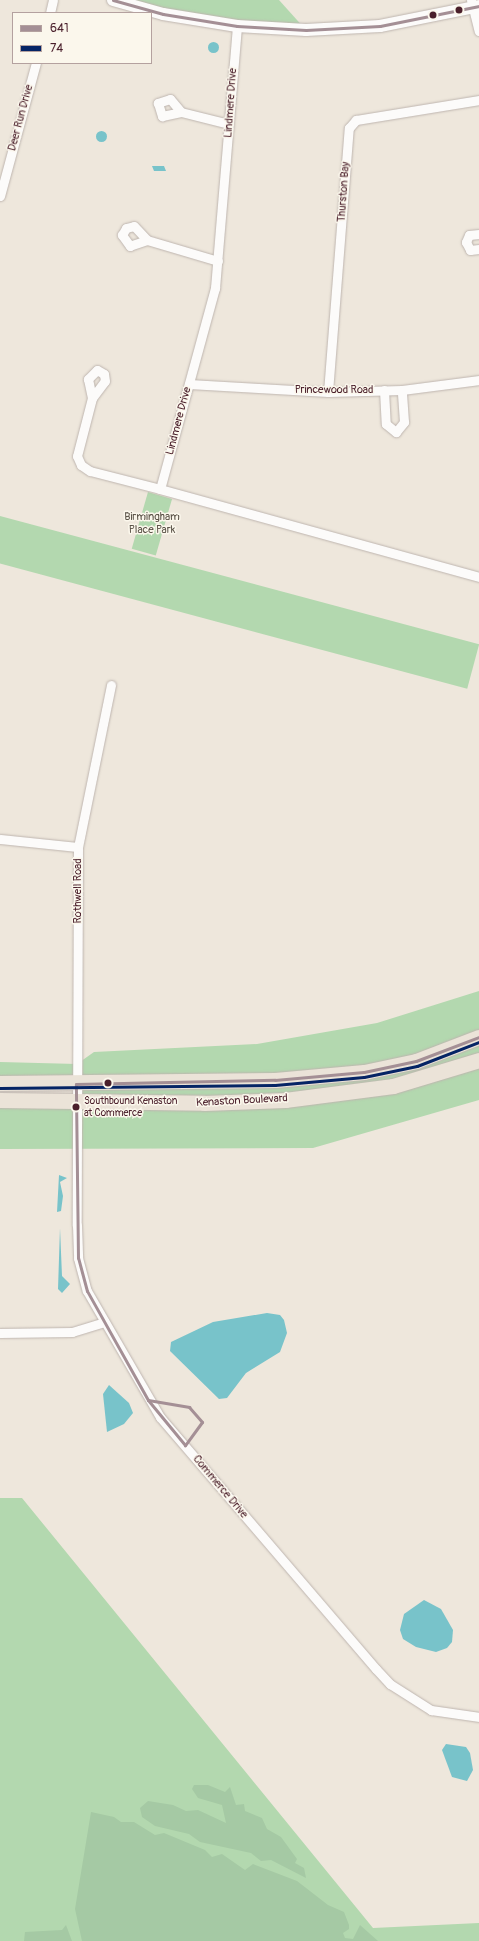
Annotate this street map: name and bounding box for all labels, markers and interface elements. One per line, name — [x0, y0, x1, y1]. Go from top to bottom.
unlabelled marker — [454, 5, 464, 15]
unlabelled marker — [428, 10, 438, 20]
legend — [12, 12, 152, 64]
text: 641 — [50, 21, 69, 36]
text: 74 — [50, 41, 63, 56]
street label: Lindmere Drive — [222, 68, 240, 138]
street label: Deer Run Drive — [6, 83, 36, 153]
street label: Thurston Bay — [335, 161, 353, 223]
street label: Princewood Road — [295, 383, 373, 397]
street label: Lindmere Drive — [164, 386, 194, 456]
park label: Birmingham Place Park — [124, 511, 180, 537]
street label: Rothwell Road — [71, 858, 85, 924]
unlabelled marker — [103, 1078, 113, 1088]
street label: Kenaston Boulevard — [196, 1092, 288, 1110]
place label: Southbound Kenaston at Commerce — [84, 1095, 177, 1118]
marker: Southbound Kenaston at Commerce — [71, 1102, 81, 1112]
street label: Commerce Drive — [190, 1453, 250, 1521]

